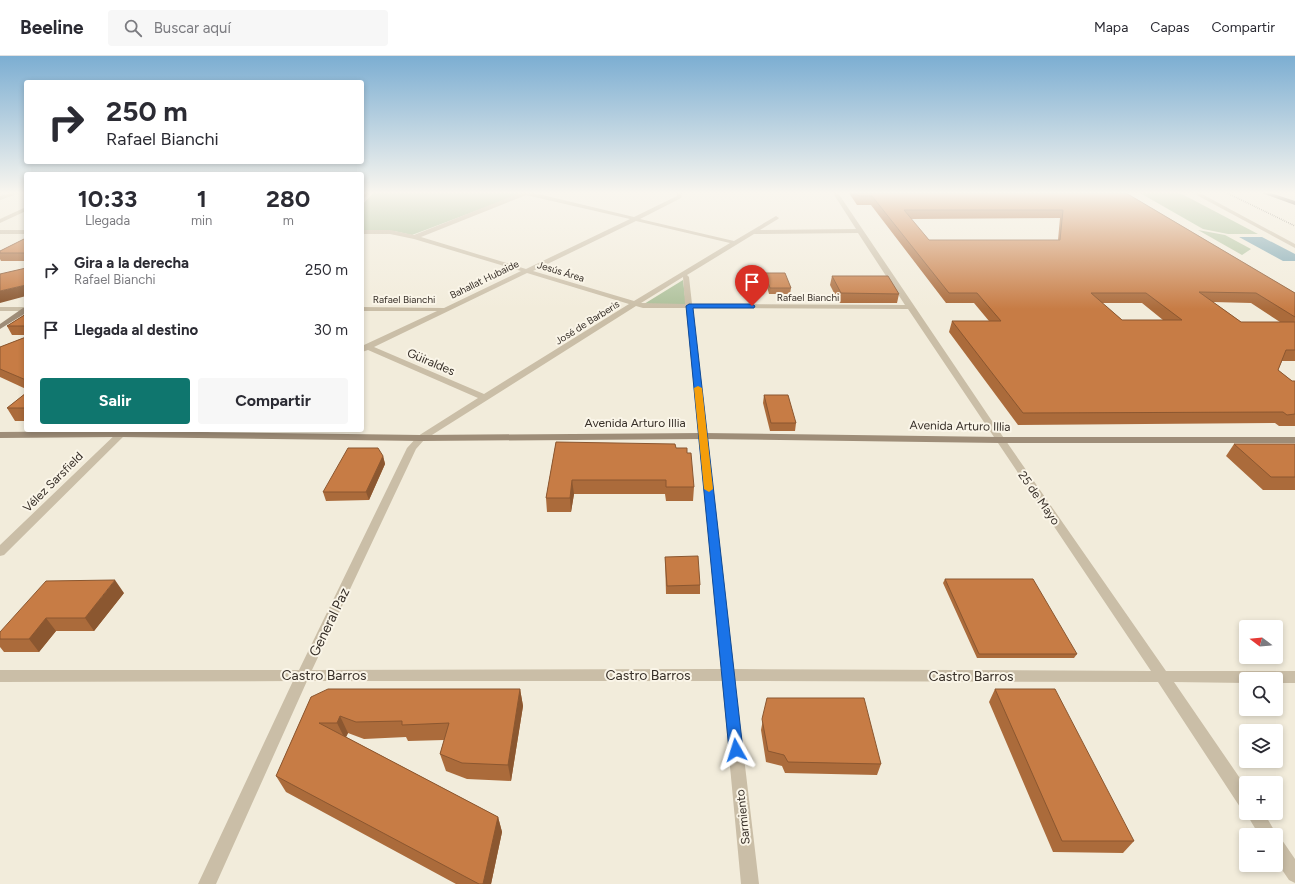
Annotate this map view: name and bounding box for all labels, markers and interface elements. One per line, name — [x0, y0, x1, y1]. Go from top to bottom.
search box — [108, 10, 388, 46]
text: Beeline — [20, 16, 84, 39]
icon: search — [122, 17, 144, 39]
text: Buscar aquí — [154, 19, 231, 37]
text: Mapa — [1094, 19, 1128, 36]
text: Capas — [1150, 19, 1189, 36]
text: Compartir — [1211, 19, 1275, 36]
text: 250 m — [106, 94, 188, 128]
icon: right — [40, 96, 92, 148]
text: Rafael Bianchi — [106, 128, 219, 150]
text: 10:33 — [78, 184, 137, 213]
text: 1 — [197, 184, 207, 213]
text: 280 — [266, 184, 310, 213]
text: Llegada — [85, 213, 130, 228]
text: min — [191, 213, 212, 228]
text: m — [283, 213, 294, 228]
text: Gira a la derecha — [74, 254, 189, 272]
street label: Bahallat Hubaide — [448, 257, 521, 302]
street label: Jesús Área — [536, 258, 586, 285]
icon: right — [40, 259, 62, 281]
text: 250 m — [305, 261, 348, 279]
pin — [735, 265, 769, 306]
icon: arrive — [741, 271, 763, 293]
text: Rafael Bianchi — [74, 272, 155, 287]
street label: Rafael Bianchi — [777, 291, 839, 304]
street label: Rafael Bianchi — [373, 293, 435, 306]
street label: José de Barberis — [553, 297, 622, 347]
icon: arrive — [40, 319, 62, 341]
text: Llegada al destino — [74, 321, 198, 339]
text: 30 m — [314, 321, 348, 339]
street label: Güiraldes — [405, 346, 457, 378]
button: Salir — [40, 378, 190, 424]
button: Compartir — [198, 378, 348, 424]
street label: Avenida Arturo Illia — [584, 416, 686, 430]
street label: Avenida Arturo Illia — [909, 418, 1011, 434]
street label: Vélez Sarsfield — [20, 449, 86, 515]
street label: 25 de Mayo — [1015, 468, 1063, 528]
street label: General Paz — [306, 585, 353, 659]
north arrow — [1239, 620, 1283, 664]
map controls — [1239, 620, 1283, 872]
street label: Castro Barros — [281, 667, 367, 684]
street label: Castro Barros — [605, 667, 691, 684]
street label: Castro Barros — [928, 668, 1014, 685]
button: search — [1239, 672, 1283, 716]
button: layers — [1239, 724, 1283, 768]
position arrow — [715, 729, 757, 771]
button: + — [1239, 776, 1283, 820]
street label: Sarmiento — [733, 789, 753, 845]
button: − — [1239, 828, 1283, 872]

